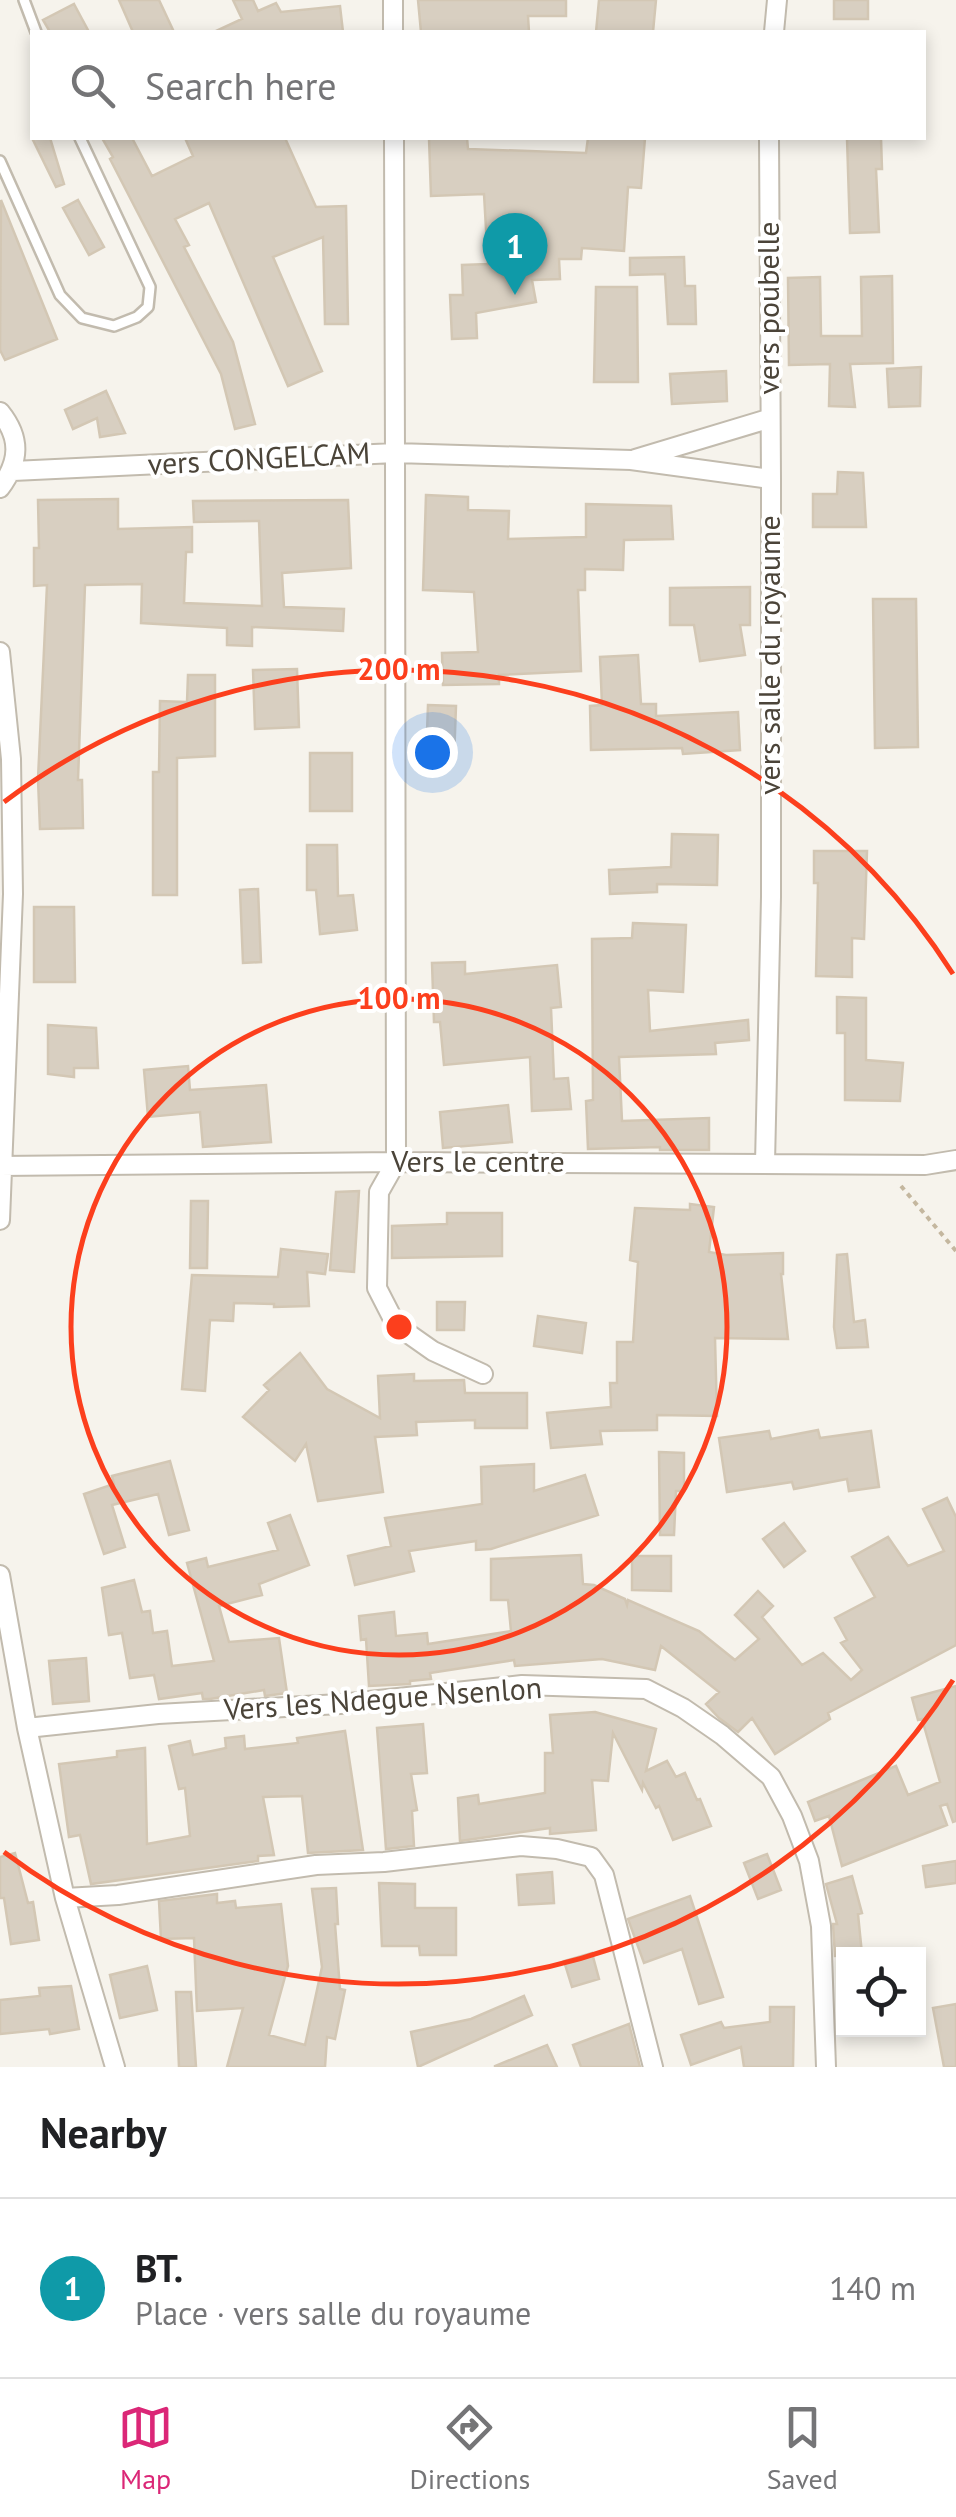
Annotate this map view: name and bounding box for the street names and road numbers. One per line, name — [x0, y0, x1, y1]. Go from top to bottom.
street label: vers poubelle — [748, 222, 787, 394]
street label: vers CONGELCAM — [147, 432, 371, 483]
street label: vers salle du royaume — [749, 515, 788, 795]
street label: Vers le centre — [390, 1141, 565, 1180]
street label: Vers les Ndegue Nsenlon — [222, 1667, 543, 1728]

